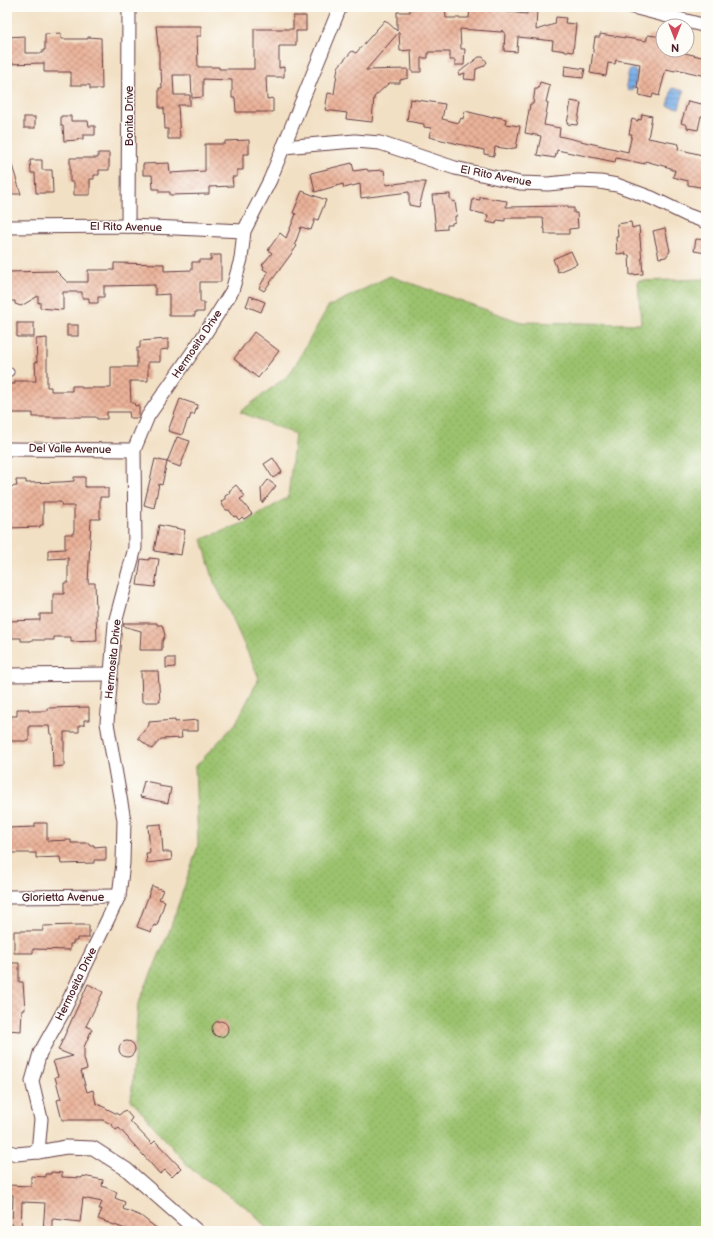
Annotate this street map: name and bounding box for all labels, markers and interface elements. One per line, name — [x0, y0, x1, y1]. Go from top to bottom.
north arrow — [655, 18, 695, 58]
text: N — [671, 41, 679, 54]
street label: Bonita Drive — [123, 85, 136, 146]
street label: El Rito Avenue — [459, 163, 533, 189]
street label: El Rito Avenue — [90, 220, 163, 234]
street label: Hermosita Drive — [169, 307, 225, 381]
street label: Del Valle Avenue — [28, 442, 112, 456]
street label: Hermosita Drive — [102, 618, 124, 699]
street label: Glorietta Avenue — [22, 891, 105, 904]
street label: Hermosita Drive — [53, 945, 100, 1023]

